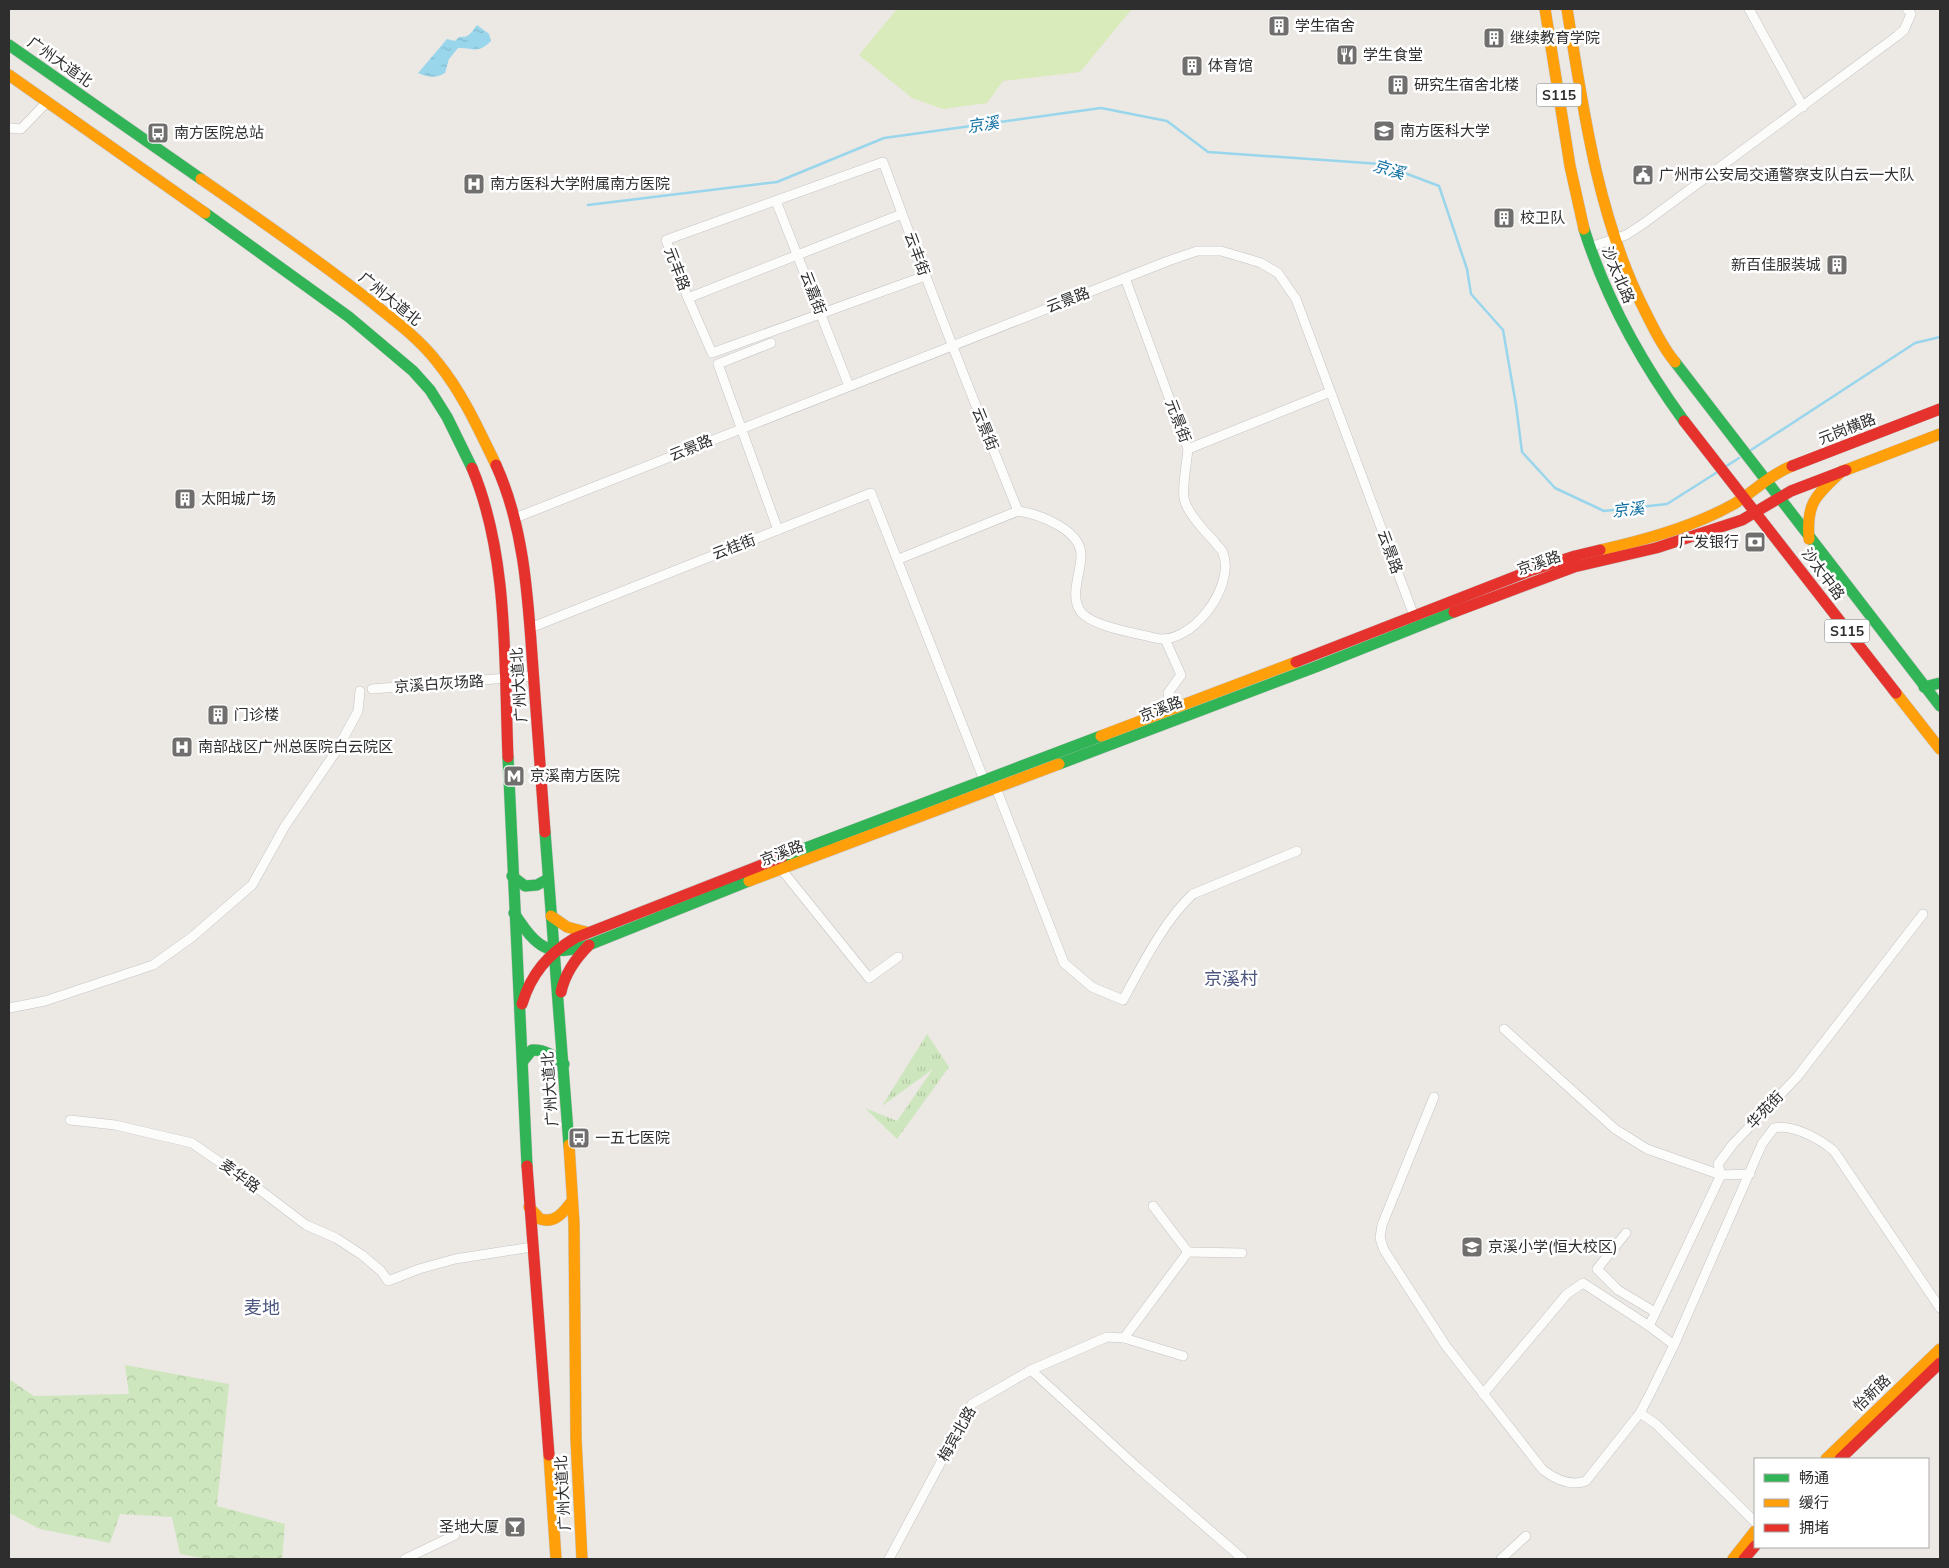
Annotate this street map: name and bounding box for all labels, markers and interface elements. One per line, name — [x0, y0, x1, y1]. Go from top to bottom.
building icon: 学生宿舍 — [1267, 14, 1291, 38]
place label: 学生宿舍 — [1295, 16, 1355, 35]
building icon: 继续教育学院 — [1482, 26, 1506, 50]
place label: 继续教育学院 — [1510, 28, 1600, 47]
street label: 广州大道北 — [24, 32, 96, 91]
restaurant icon: 学生食堂 — [1335, 43, 1359, 67]
place label: 学生食堂 — [1363, 45, 1423, 64]
building icon: 体育馆 — [1180, 54, 1204, 78]
place label: 体育馆 — [1208, 56, 1253, 75]
building icon: 研究生宿舍北楼 — [1386, 73, 1410, 97]
place label: 研究生宿舍北楼 — [1414, 75, 1519, 94]
road number: S115 — [1536, 84, 1582, 106]
water label: 京溪 — [966, 112, 1002, 136]
school or university icon: 南方医科大学 — [1372, 119, 1396, 143]
bus stop icon: 南方医院总站 — [146, 121, 170, 145]
place label: 南方医科大学 — [1400, 121, 1490, 140]
place label: 南方医院总站 — [174, 123, 264, 142]
water label: 京溪 — [1371, 155, 1409, 184]
public building icon: 广州市公安局交通警察支队白云一大队 — [1631, 163, 1655, 187]
place label: 广州市公安局交通警察支队白云一大队 — [1659, 165, 1914, 184]
hospital icon: 南方医科大学附属南方医院 — [462, 172, 486, 196]
place label: 南方医科大学附属南方医院 — [490, 174, 670, 193]
building icon: 校卫队 — [1492, 206, 1516, 230]
place label: 校卫队 — [1520, 208, 1565, 227]
street label: 云丰街 — [901, 229, 934, 278]
street label: 沙太北路 — [1598, 243, 1639, 306]
street label: 元丰路 — [661, 244, 694, 293]
building icon: 新百佳服装城 — [1825, 253, 1849, 277]
place label: 新百佳服装城 — [1731, 255, 1821, 274]
street label: 广州大道北 — [355, 268, 425, 330]
street label: 云嘉街 — [797, 268, 830, 317]
street label: 云景路 — [1043, 283, 1092, 316]
street label: 元景街 — [1162, 396, 1195, 445]
street label: 云景街 — [968, 404, 1003, 453]
street label: 元岗横路 — [1815, 409, 1878, 448]
street label: 云景路 — [666, 430, 715, 465]
building icon: 太阳城广场 — [173, 487, 197, 511]
place label: 太阳城广场 — [201, 489, 276, 508]
water label: 京溪 — [1611, 497, 1647, 521]
street label: 云景路 — [1374, 527, 1407, 576]
street label: 云桂街 — [709, 530, 758, 563]
bank icon: 广发银行 — [1743, 530, 1767, 554]
place label: 广发银行 — [1679, 532, 1739, 551]
street label: 沙太中路 — [1798, 544, 1849, 603]
street label: 京溪路 — [1514, 546, 1563, 579]
road number: S115 — [1824, 620, 1870, 642]
street label: 广州大道北 — [506, 647, 531, 723]
street label: 京溪白灰场路 — [393, 671, 485, 696]
street label: 京溪路 — [1136, 692, 1185, 725]
building icon: 门诊楼 — [206, 703, 230, 727]
place label: 门诊楼 — [234, 705, 279, 724]
hospital icon: 南部战区广州总医院白云院区 — [170, 735, 194, 759]
place label: 南部战区广州总医院白云院区 — [198, 737, 393, 756]
metro station icon: 京溪南方医院 — [502, 764, 526, 788]
place label: 京溪南方医院 — [530, 766, 620, 785]
street label: 京溪路 — [757, 836, 806, 869]
district label: 京溪村 — [1204, 967, 1258, 990]
street label: 广州大道北 — [537, 1051, 562, 1127]
street label: 华苑街 — [1742, 1087, 1787, 1132]
bus stop icon: 一五七医院 — [567, 1126, 591, 1150]
place label: 一五七医院 — [595, 1128, 670, 1147]
street label: 麦华路 — [217, 1155, 264, 1197]
school or university icon: 京溪小学(恒大校区) — [1460, 1235, 1484, 1259]
place label: 京溪小学(恒大校区) — [1488, 1237, 1618, 1256]
district label: 麦地 — [244, 1296, 280, 1319]
street label: 怡新路 — [1849, 1370, 1894, 1415]
street label: 梅宾北路 — [934, 1403, 979, 1465]
street label: 广州大道北 — [551, 1455, 574, 1531]
legend — [1754, 1458, 1929, 1548]
text: 畅通 — [1799, 1468, 1829, 1487]
text: 缓行 — [1799, 1493, 1829, 1512]
bar icon: 圣地大厦 — [503, 1515, 527, 1539]
place label: 圣地大厦 — [439, 1517, 499, 1536]
text: 拥堵 — [1799, 1518, 1829, 1537]

